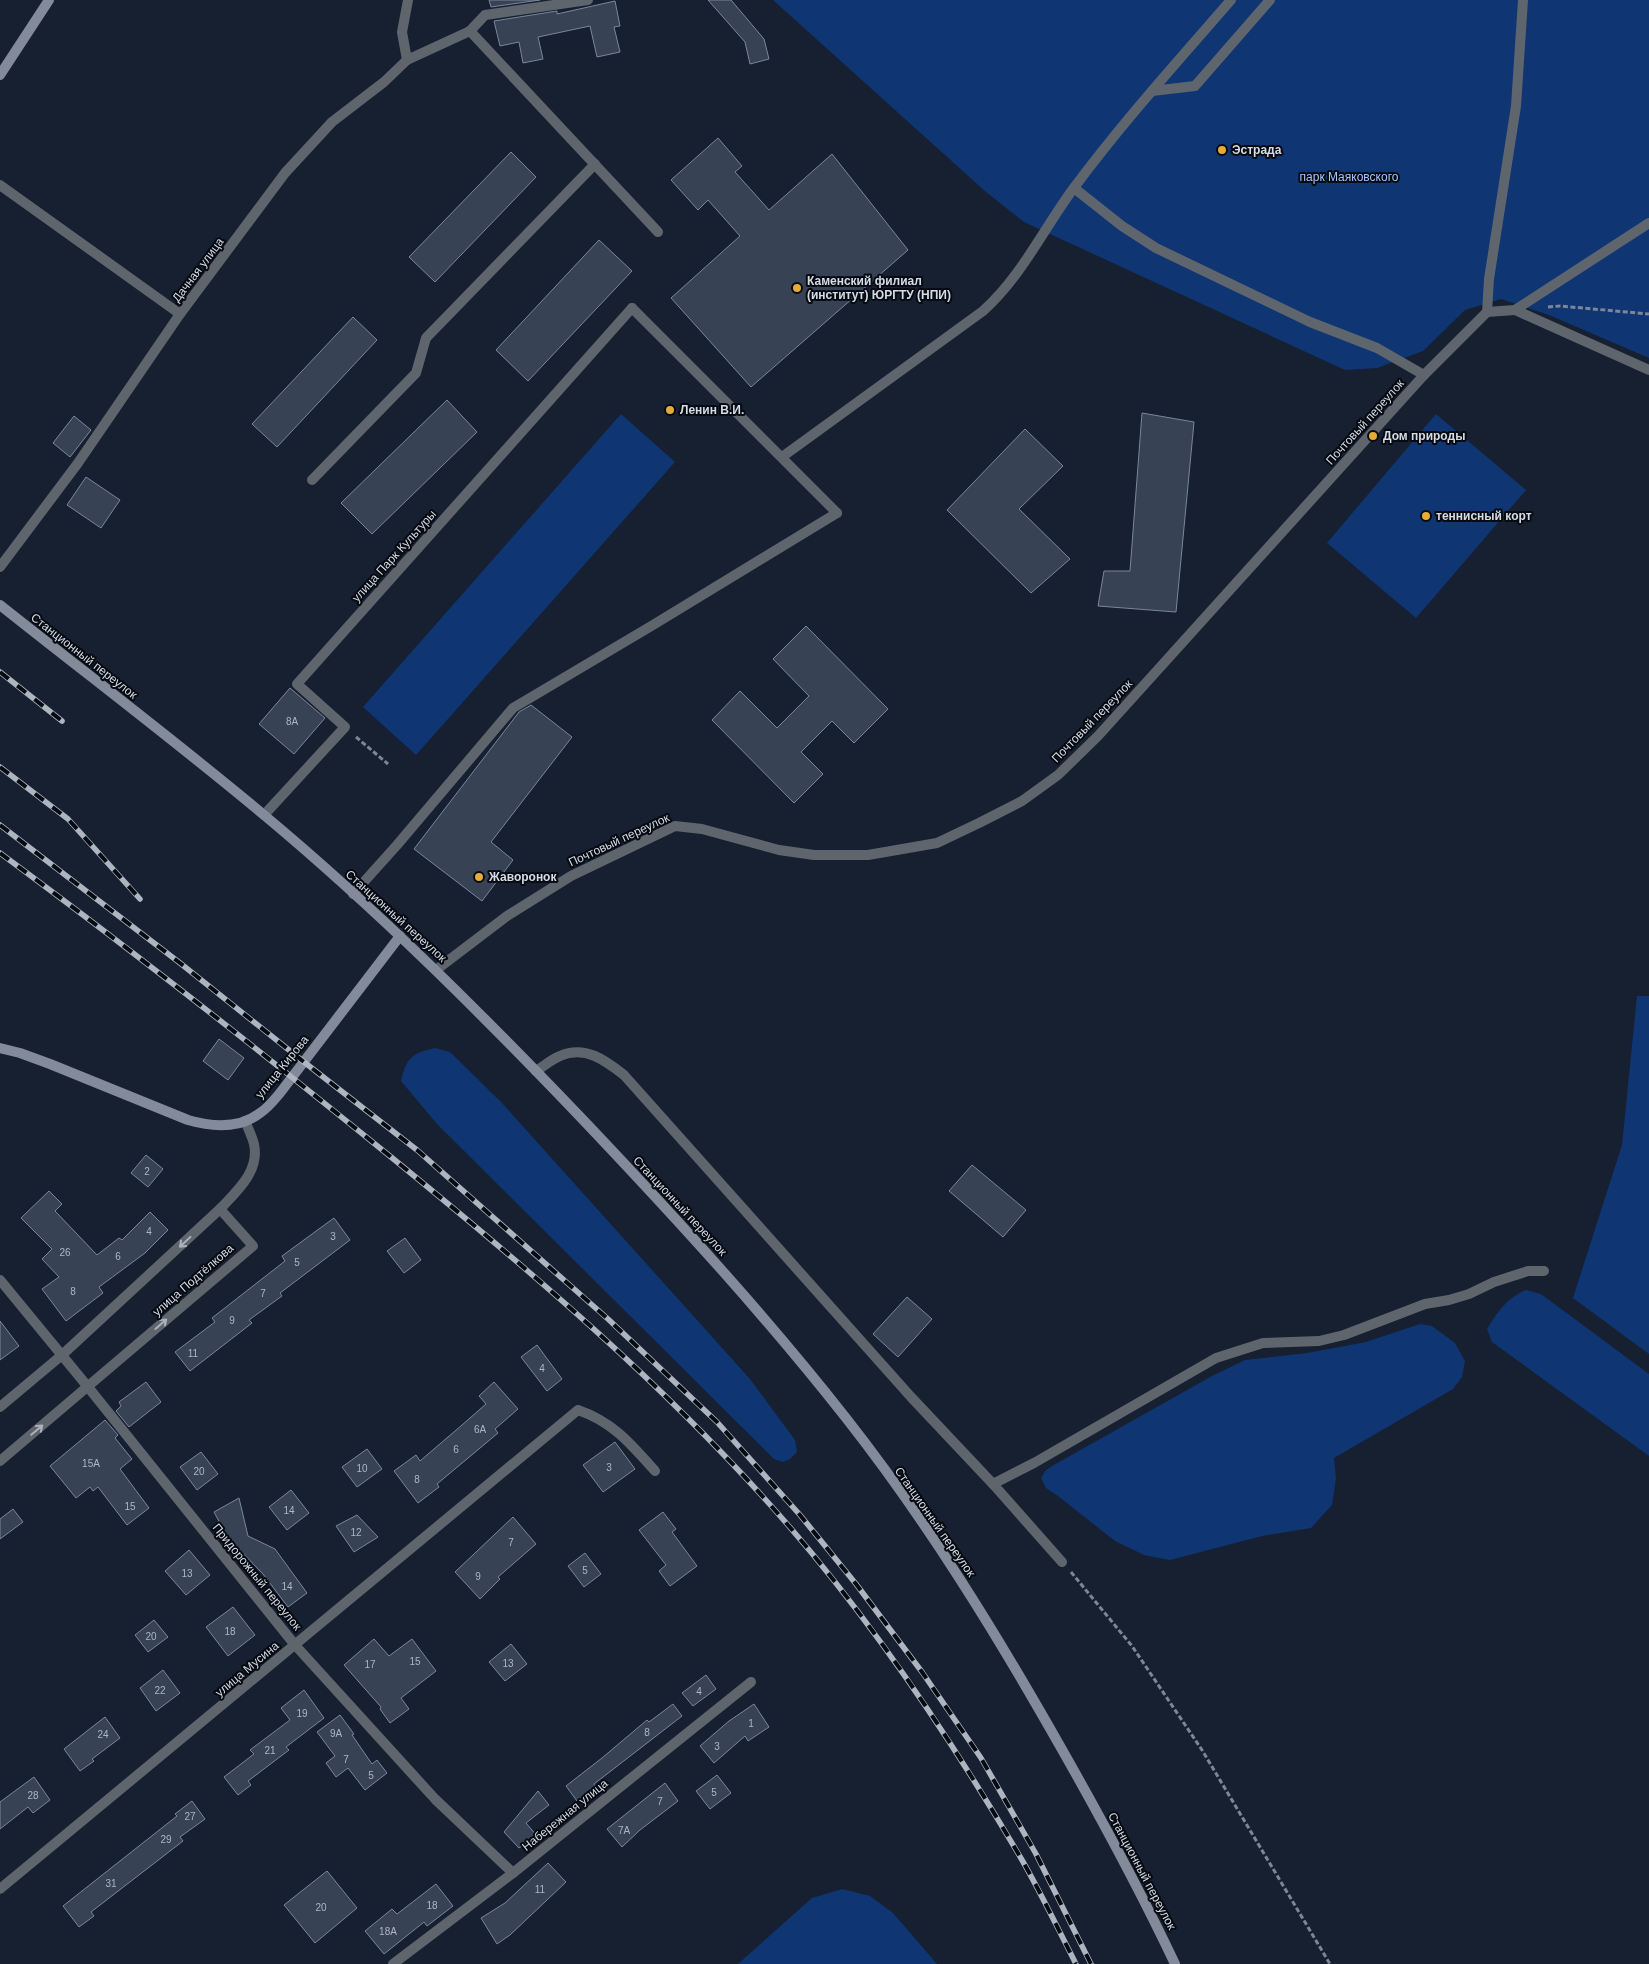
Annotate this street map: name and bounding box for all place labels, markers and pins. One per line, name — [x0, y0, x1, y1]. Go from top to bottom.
place label: Эстрада — [1232, 143, 1282, 157]
marker: Эстрада — [1216, 144, 1228, 156]
place label: Каменский филиал (институт) ЮРГТУ (НПИ) — [807, 274, 951, 302]
marker: Каменский филиал (институт) ЮРГТУ (НПИ) — [791, 282, 803, 294]
place label: Ленин В.И. — [680, 403, 744, 417]
marker: Ленин В.И. — [664, 404, 676, 416]
place label: Дом природы — [1383, 429, 1465, 443]
marker: Дом природы — [1367, 430, 1379, 442]
place label: теннисный корт — [1436, 509, 1532, 523]
marker: теннисный корт — [1420, 510, 1432, 522]
place label: Жаворонок — [488, 870, 557, 884]
marker: Жаворонок — [473, 871, 485, 883]

